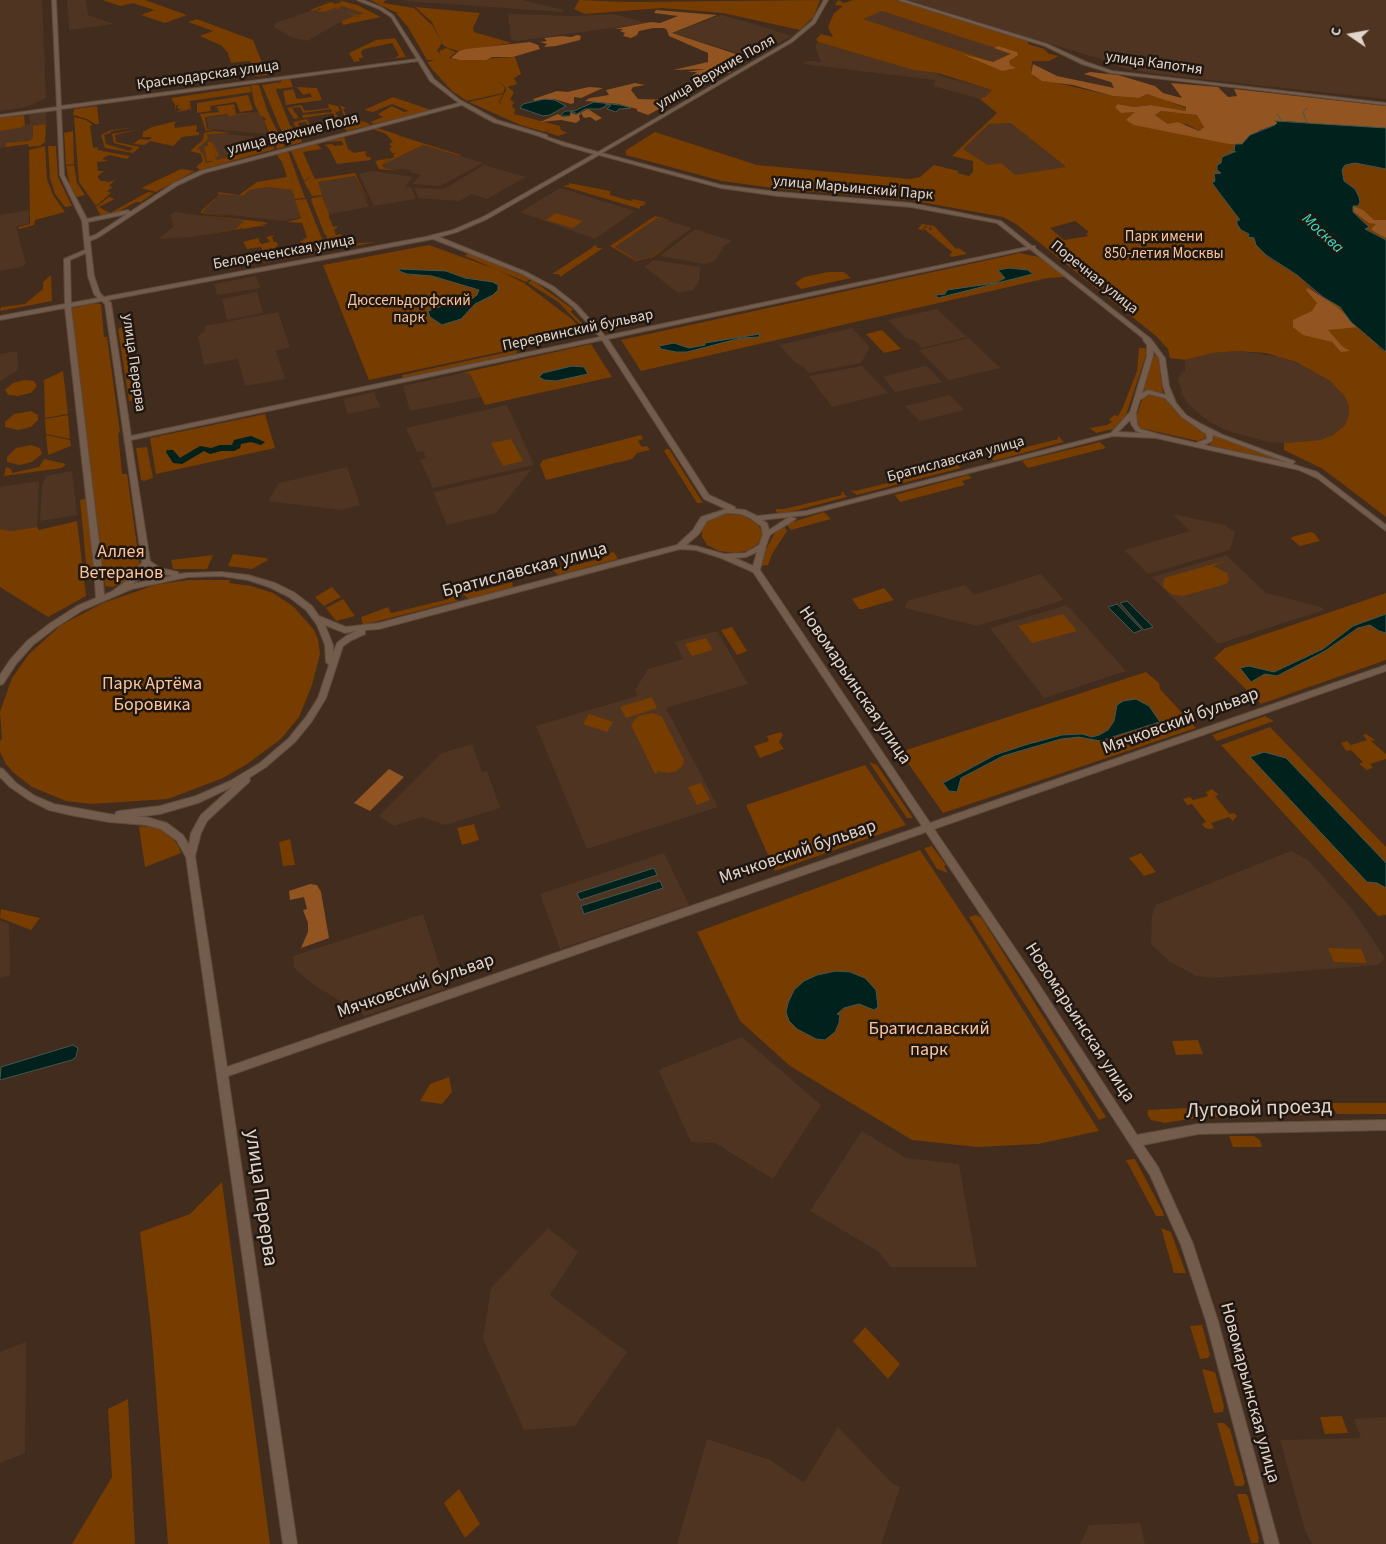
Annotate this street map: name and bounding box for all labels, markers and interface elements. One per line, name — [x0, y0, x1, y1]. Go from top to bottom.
north arrow — [1326, 10, 1376, 60]
text: С — [1326, 26, 1347, 38]
street label: улица Верхние Поля — [653, 32, 779, 114]
street label: улица Капотня — [1104, 48, 1204, 80]
street label: Краснодарская улица — [136, 57, 280, 95]
street label: улица Верхние Поля — [226, 110, 360, 160]
street label: улица Марьинский Парк — [772, 173, 934, 205]
water label: Москва — [1297, 210, 1347, 258]
park label: Парк имени 850-летия Москвы — [1104, 229, 1224, 264]
street label: Белореченская улица — [212, 232, 356, 274]
street label: Поречная улица — [1047, 237, 1141, 319]
park label: Дюссельдорфский парк — [347, 293, 471, 328]
street label: Перервинский бульвар — [501, 306, 655, 356]
street label: улица Перерва — [117, 313, 149, 413]
street label: Братиславская улица — [885, 433, 1027, 487]
street label: Братиславская улица — [440, 539, 610, 603]
park label: Аллея Ветеранов — [79, 542, 163, 584]
street label: Новомарьинская улица — [793, 603, 915, 769]
park label: Парк Артёма Боровика — [102, 674, 202, 716]
street label: Мячковский бульвар — [1100, 684, 1262, 760]
street label: Мячковский бульвар — [717, 816, 879, 890]
street label: Новомарьинская улица — [1019, 939, 1139, 1107]
street label: Мячковский бульвар — [335, 950, 497, 1024]
park label: Братиславский парк — [868, 1019, 990, 1062]
street label: Луговой проезд — [1186, 1095, 1332, 1125]
street label: улица Перерва — [238, 1128, 282, 1268]
street label: Новомарьинская улица — [1214, 1300, 1284, 1486]

